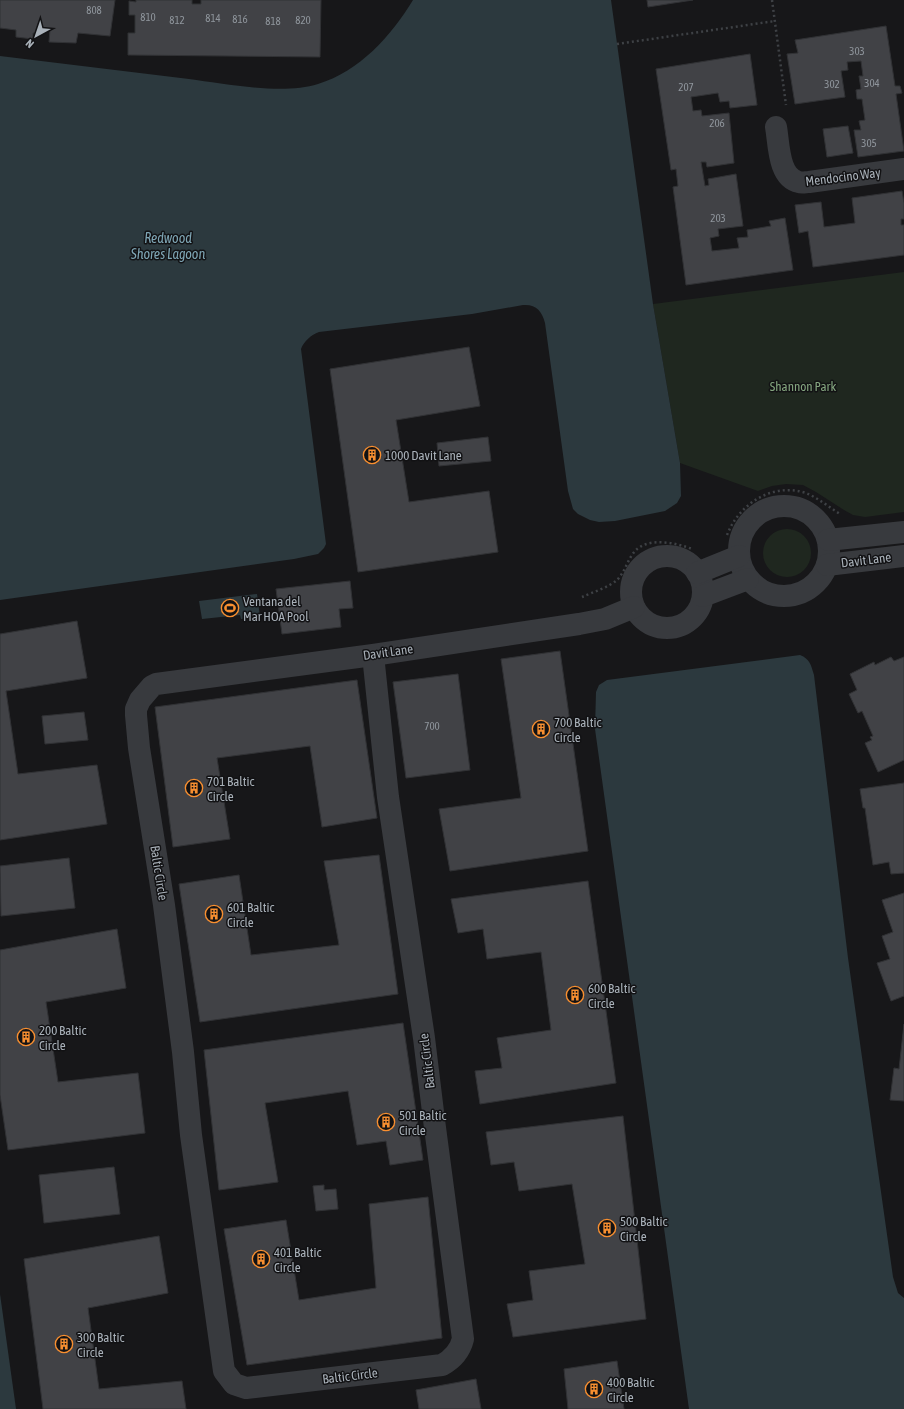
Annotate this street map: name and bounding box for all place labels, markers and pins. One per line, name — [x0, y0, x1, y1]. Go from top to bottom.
building icon: 1000 Davit Lane — [362, 445, 382, 465]
place label: 1000 Davit Lane — [385, 448, 462, 463]
place label: Ventana del Mar HOA Pool — [243, 594, 309, 624]
sports icon: Ventana del Mar HOA Pool — [220, 598, 240, 618]
place label: 700 Baltic Circle — [554, 715, 601, 745]
building icon: 700 Baltic Circle — [531, 719, 551, 739]
place label: 701 Baltic Circle — [207, 774, 254, 804]
building icon: 701 Baltic Circle — [184, 778, 204, 798]
place label: 601 Baltic Circle — [227, 900, 274, 930]
building icon: 601 Baltic Circle — [204, 904, 224, 924]
place label: 600 Baltic Circle — [588, 981, 635, 1011]
building icon: 600 Baltic Circle — [565, 985, 585, 1005]
place label: 200 Baltic Circle — [39, 1023, 86, 1053]
building icon: 200 Baltic Circle — [16, 1027, 36, 1047]
place label: 501 Baltic Circle — [399, 1108, 446, 1138]
building icon: 501 Baltic Circle — [376, 1112, 396, 1132]
place label: 500 Baltic Circle — [620, 1214, 667, 1244]
building icon: 500 Baltic Circle — [597, 1218, 617, 1238]
place label: 401 Baltic Circle — [274, 1245, 321, 1275]
building icon: 401 Baltic Circle — [251, 1249, 271, 1269]
place label: 300 Baltic Circle — [77, 1330, 124, 1360]
building icon: 300 Baltic Circle — [54, 1334, 74, 1354]
place label: 400 Baltic Circle — [607, 1375, 654, 1405]
building icon: 400 Baltic Circle — [584, 1379, 604, 1399]

